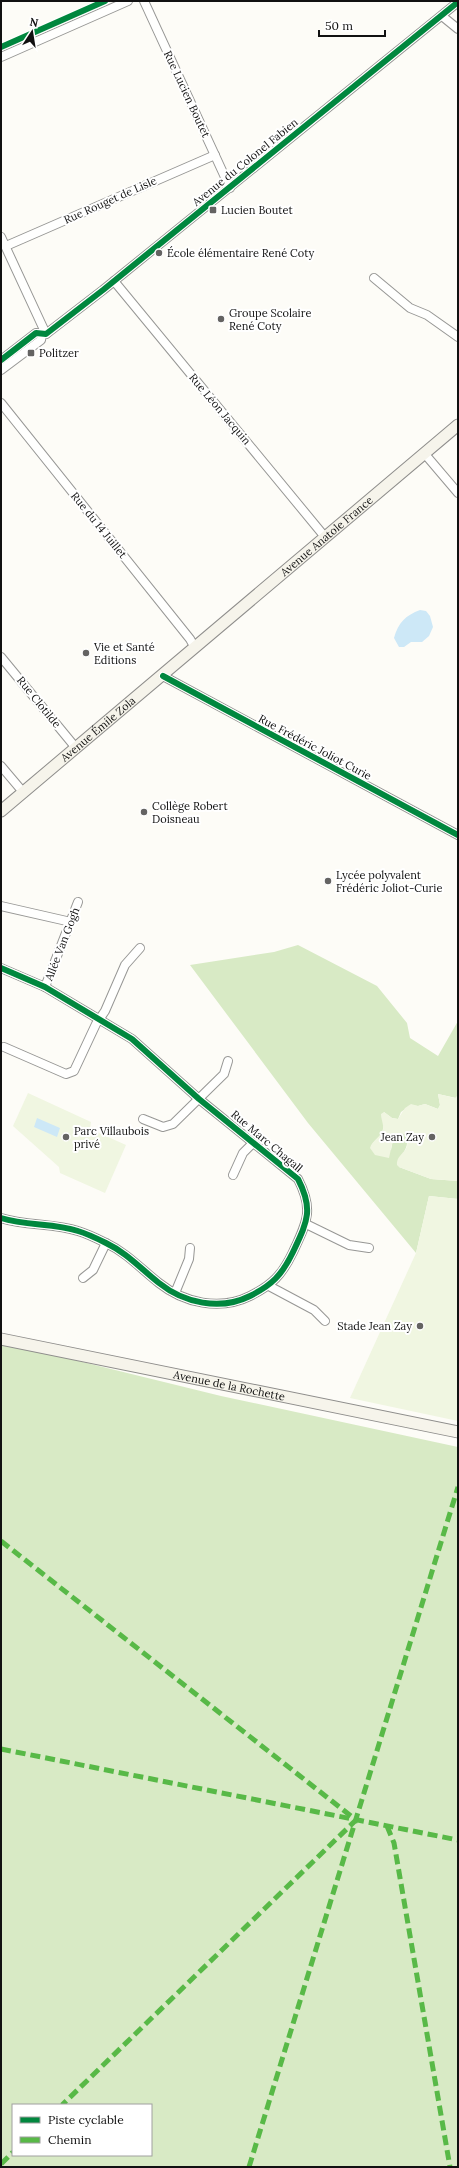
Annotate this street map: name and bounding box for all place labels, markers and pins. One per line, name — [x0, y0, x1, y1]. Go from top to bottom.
place label: Lucien Boutet — [221, 203, 293, 217]
marker: Lucien Boutet — [208, 205, 218, 215]
place label: École élémentaire René Coty — [167, 246, 315, 260]
marker: École élémentaire René Coty — [154, 248, 164, 258]
place label: Groupe Scolaire René Coty — [229, 306, 311, 333]
marker: Groupe Scolaire René Coty — [216, 314, 226, 324]
place label: Politzer — [39, 346, 79, 360]
marker: Politzer — [26, 348, 36, 358]
place label: Vie et Santé Editions — [93, 640, 155, 667]
marker: Vie et Santé Editions — [81, 648, 91, 658]
place label: Collège Robert Doisneau — [152, 799, 228, 826]
marker: Collège Robert Doisneau — [139, 807, 149, 817]
place label: Lycée polyvalent Frédéric Joliot-Curie — [336, 868, 442, 895]
marker: Lycée polyvalent Frédéric Joliot-Curie — [323, 876, 333, 886]
place label: Parc Villaubois privé — [74, 1124, 149, 1151]
place label: Jean Zay — [380, 1130, 424, 1144]
marker: Parc Villaubois privé — [61, 1132, 71, 1142]
marker: Jean Zay — [427, 1132, 437, 1142]
place label: Stade Jean Zay — [337, 1319, 412, 1333]
marker: Stade Jean Zay — [415, 1321, 425, 1331]

